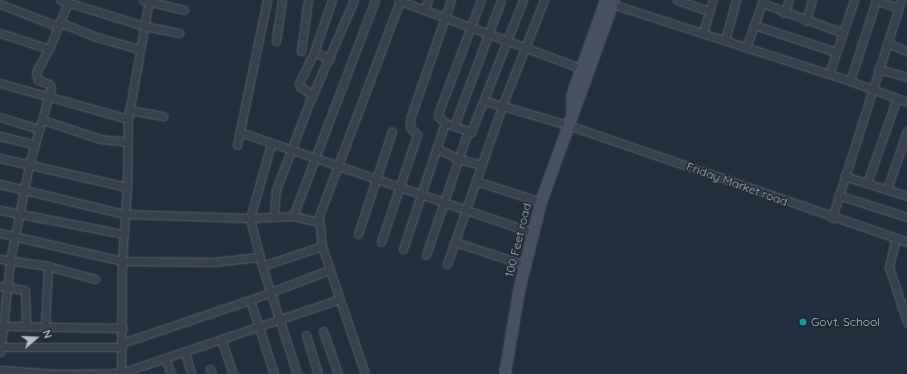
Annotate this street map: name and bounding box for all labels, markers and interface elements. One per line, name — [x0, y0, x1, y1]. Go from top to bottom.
street label: Friday Market road — [684, 159, 790, 209]
street label: 100 Feet road — [502, 202, 534, 278]
place label: Govt. School — [811, 315, 880, 329]
marker: Govt. School — [798, 317, 808, 327]
north arrow — [16, 318, 56, 358]
text: N — [39, 328, 55, 340]

